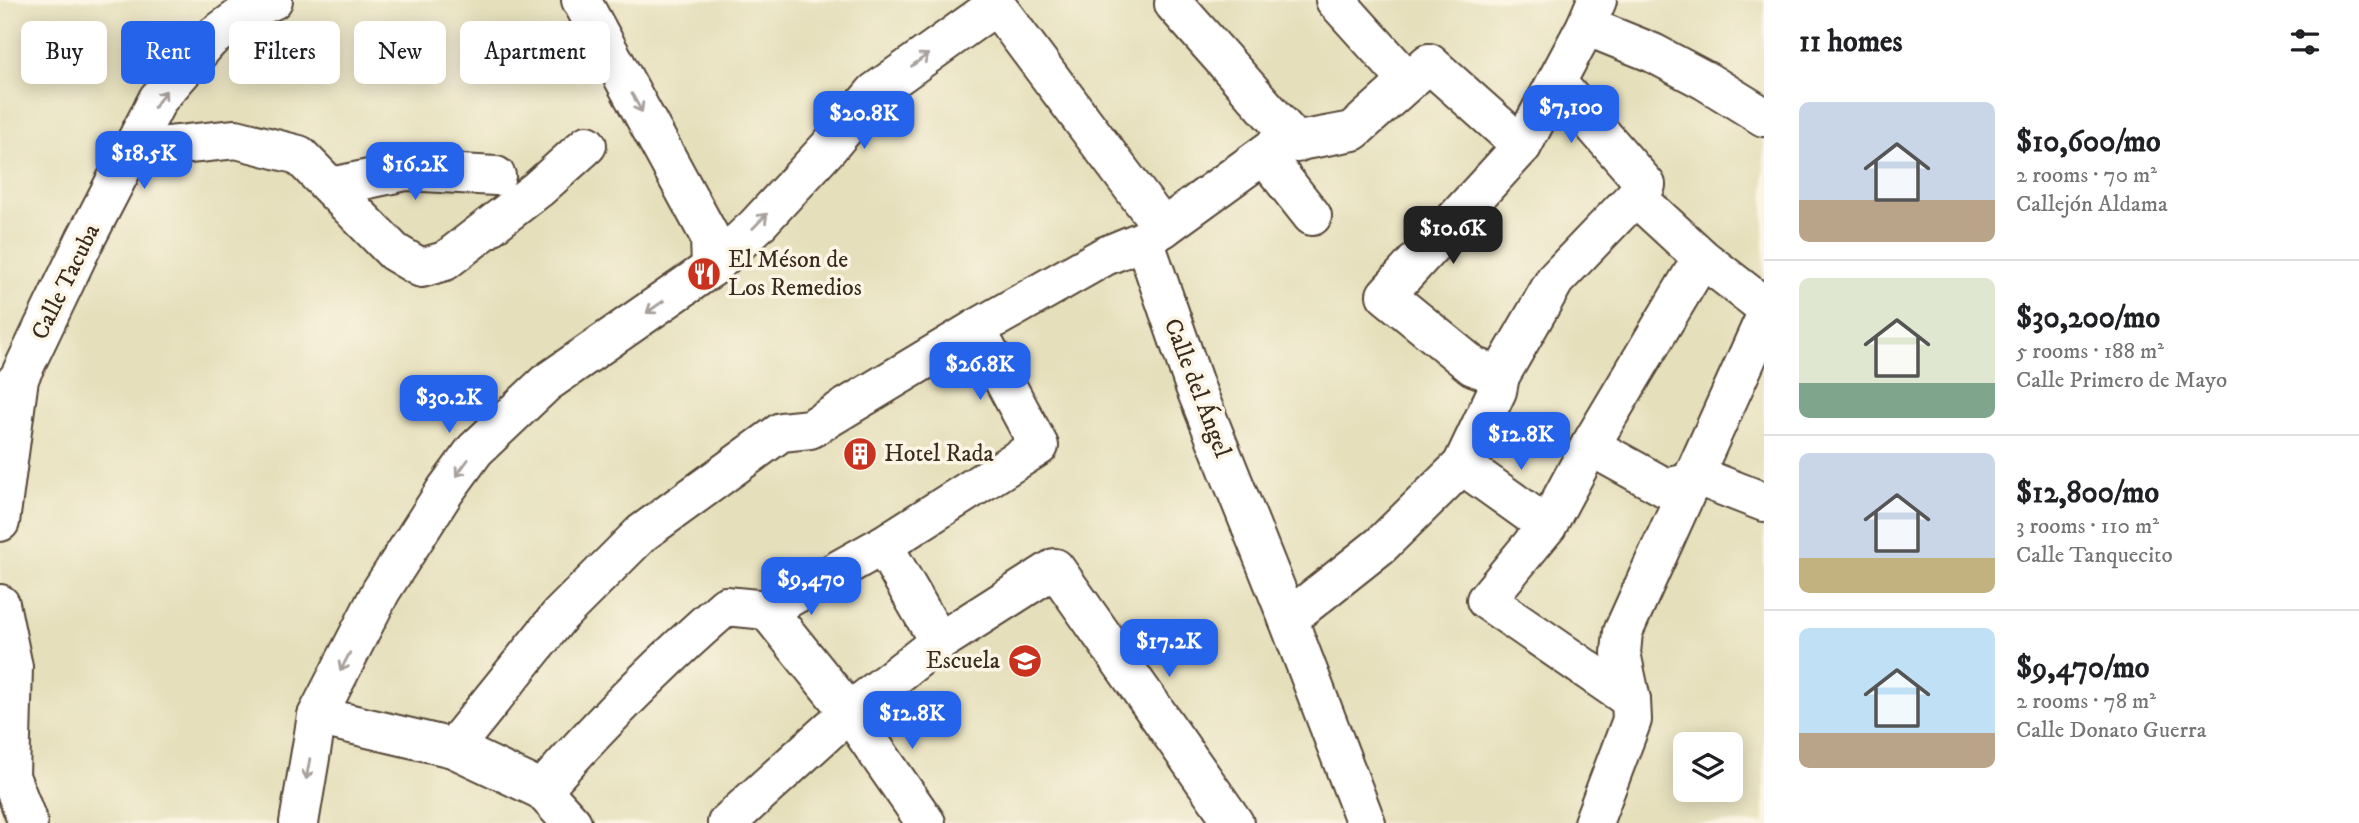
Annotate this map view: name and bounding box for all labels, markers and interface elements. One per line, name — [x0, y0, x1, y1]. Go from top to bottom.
chip: Buy — [21, 21, 107, 84]
chip: Rent — [121, 21, 215, 84]
chip: Filters — [229, 21, 340, 84]
chip: New — [354, 21, 446, 84]
chip: Apartment — [460, 21, 610, 84]
icon: filters — [2286, 23, 2324, 61]
text: 11 homes — [1799, 24, 1903, 61]
one-way arrow — [910, 53, 929, 67]
pin: $7,100 — [1514, 86, 1628, 145]
one-way arrow — [153, 90, 167, 109]
one-way arrow — [631, 92, 645, 113]
pin: $20.8K — [807, 92, 921, 151]
text: $7,100 — [1539, 93, 1603, 122]
text: $20.8K — [829, 99, 899, 128]
text: $10,600/mo — [2016, 124, 2161, 161]
icon: home — [1855, 130, 1939, 214]
pin: $18.5K — [87, 132, 201, 191]
text: $18.5K — [111, 139, 177, 168]
pin: $16.2K — [358, 142, 472, 202]
text: $16.2K — [382, 150, 448, 179]
text: 2 rooms · 70 m² — [2016, 161, 2157, 190]
text: Callejón Aldama — [2016, 190, 2168, 219]
pin: $10.6K — [1396, 206, 1510, 266]
one-way arrow — [752, 213, 769, 230]
text: $10.6K — [1420, 214, 1486, 243]
street label: Calle Tacuba — [25, 218, 107, 345]
place label: El Méson de Los Remedios — [728, 245, 862, 303]
restaurant icon: El Méson de Los Remedios — [685, 255, 723, 293]
one-way arrow — [646, 300, 665, 314]
text: $30,200/mo — [2016, 300, 2160, 337]
icon: home — [1855, 306, 1939, 390]
street label: Calle del Ángel — [1157, 314, 1238, 462]
text: 5 rooms · 188 m² — [2016, 337, 2164, 366]
pin: $26.8K — [923, 342, 1037, 402]
text: $26.8K — [946, 350, 1014, 379]
text: Calle Primero de Mayo — [2016, 366, 2227, 395]
pin: $30.2K — [392, 376, 506, 435]
text: $30.2K — [416, 383, 482, 412]
pin: $12.8K — [1464, 412, 1578, 472]
text: $12.8K — [1488, 420, 1554, 449]
building icon: Hotel Rada — [841, 435, 879, 473]
place label: Hotel Rada — [884, 439, 995, 469]
one-way arrow — [455, 458, 470, 476]
text: $12,800/mo — [2016, 475, 2159, 512]
icon: home — [1855, 481, 1939, 565]
text: 3 rooms · 110 m² — [2016, 512, 2159, 541]
text: Calle Tanquecito — [2016, 541, 2173, 570]
pin: $9,470 — [754, 558, 868, 617]
text: $9,470 — [777, 565, 845, 594]
pin: $17.2K — [1112, 620, 1226, 679]
text: $17.2K — [1136, 627, 1202, 656]
school or university icon: Escuela — [1006, 642, 1044, 680]
place label: Escuela — [926, 646, 1001, 676]
text: $9,470/mo — [2016, 650, 2149, 687]
one-way arrow — [337, 651, 351, 672]
icon: home — [1855, 656, 1939, 740]
text: 2 rooms · 78 m² — [2016, 687, 2156, 716]
pin: $12.8K — [855, 692, 969, 751]
text: $12.8K — [879, 699, 945, 728]
text: Calle Donato Guerra — [2016, 716, 2206, 745]
map controls — [1673, 732, 1743, 802]
button: layers — [1673, 732, 1743, 802]
one-way arrow — [301, 757, 314, 780]

